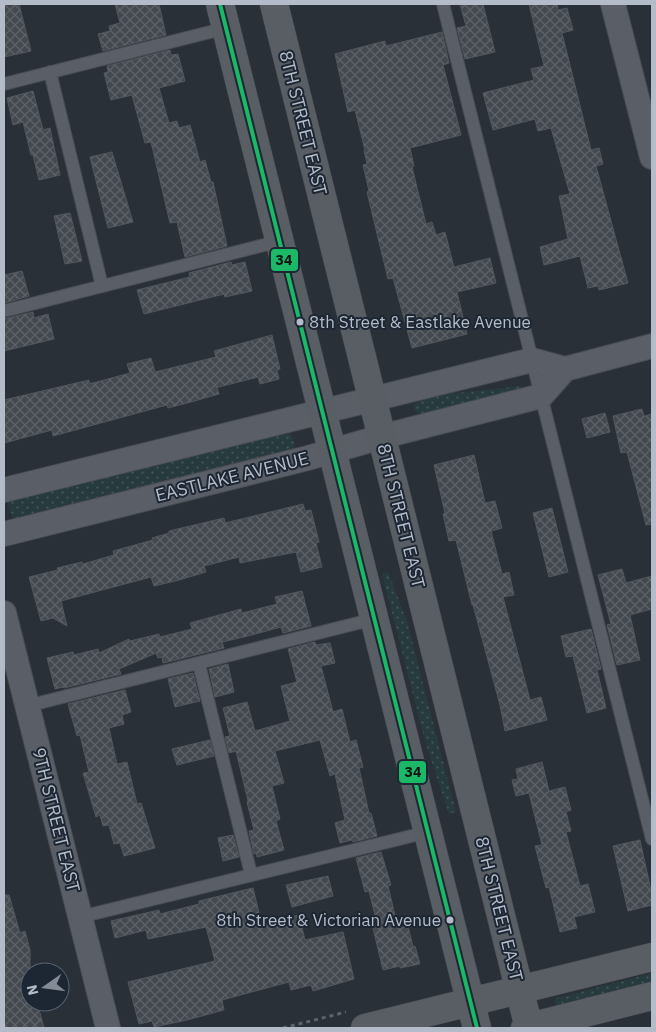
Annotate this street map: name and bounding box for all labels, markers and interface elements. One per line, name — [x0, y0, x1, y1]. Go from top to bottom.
street label: 8TH STREET EAST — [274, 48, 333, 198]
line badge: 34 — [270, 248, 299, 272]
text: 34 — [276, 251, 292, 269]
place label: 8th Street & Eastlake Avenue — [309, 311, 531, 333]
marker: 8th Street & Eastlake Avenue — [295, 317, 305, 327]
street label: 8TH STREET EAST — [372, 441, 431, 591]
street label: EASTLAKE AVENUE — [153, 446, 311, 507]
street label: 9TH STREET EAST — [27, 745, 86, 895]
line badge: 34 — [398, 760, 427, 784]
text: 34 — [405, 763, 421, 781]
street label: 8TH STREET EAST — [470, 834, 529, 984]
place label: 8th Street & Victorian Avenue — [216, 909, 441, 931]
marker: 8th Street & Victorian Avenue — [445, 915, 455, 925]
north arrow — [20, 962, 70, 1012]
text: N — [22, 983, 42, 997]

